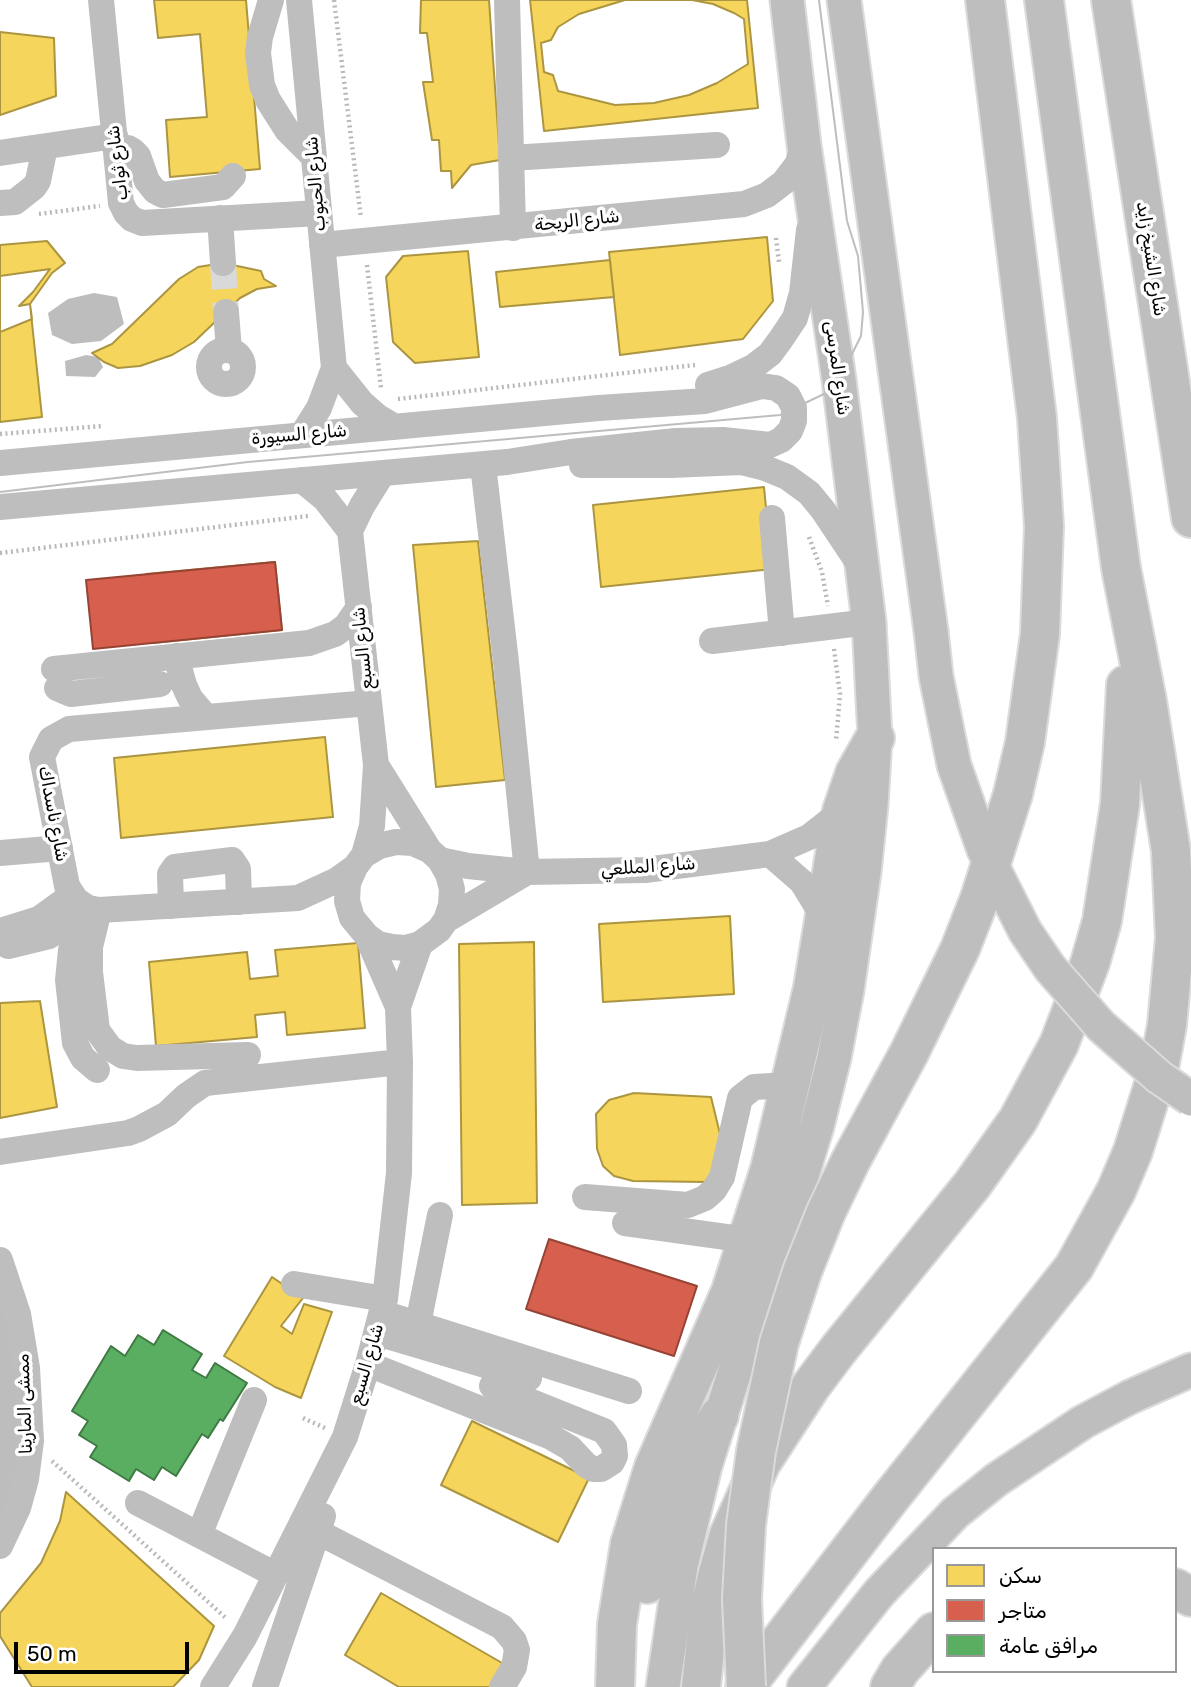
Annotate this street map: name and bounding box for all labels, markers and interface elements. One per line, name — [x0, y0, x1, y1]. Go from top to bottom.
street label: شارع ثواب — [103, 124, 133, 202]
street label: شارع الحبوب — [301, 136, 331, 232]
street label: شارع الشيخ زايد — [1131, 200, 1171, 318]
street label: شارع الريحة — [533, 206, 621, 236]
street label: شارع المرسى — [820, 319, 854, 417]
street label: شارع السيورة — [250, 420, 348, 450]
street label: شارع السبع — [348, 606, 378, 690]
street label: شارع ناسداك — [33, 764, 73, 864]
street label: شارع المللعي — [600, 853, 696, 881]
street label: شارع السبع — [345, 1321, 389, 1407]
street label: ممشى المارينا — [12, 1353, 38, 1455]
legend — [932, 1547, 1177, 1673]
text: سكن — [999, 1563, 1042, 1588]
text: متاجر — [999, 1598, 1047, 1623]
scale bar — [18, 1628, 192, 1672]
text: مرافق عامة — [999, 1633, 1098, 1658]
text: 50 m — [27, 1641, 77, 1666]

